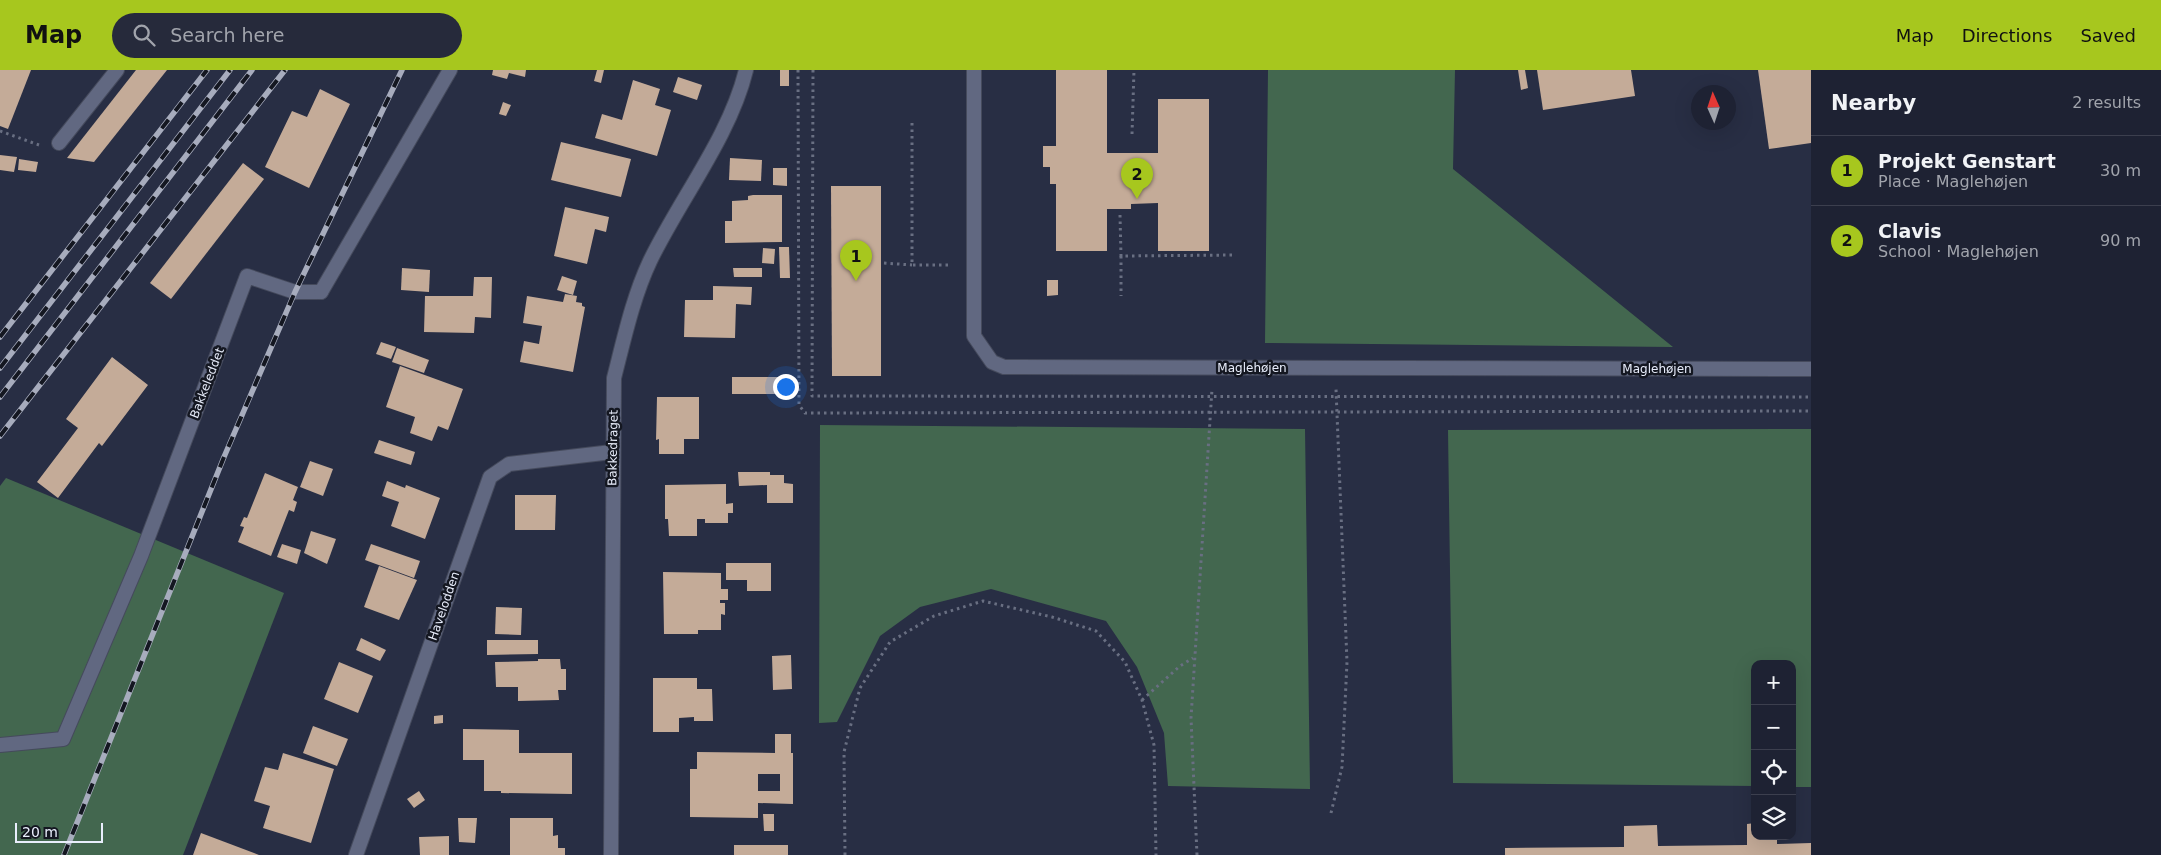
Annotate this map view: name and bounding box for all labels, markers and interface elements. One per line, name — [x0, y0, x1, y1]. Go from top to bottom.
search box — [112, 13, 462, 58]
text: Map — [25, 21, 82, 49]
icon: search — [130, 21, 158, 49]
text: Search here — [170, 24, 284, 46]
text: Map — [1896, 25, 1934, 46]
text: Directions — [1962, 25, 2052, 46]
text: Saved — [2080, 25, 2136, 46]
north arrow — [1691, 85, 1736, 130]
text: Nearby — [1831, 91, 1916, 115]
text: 2 results — [2072, 93, 2141, 112]
text: Projekt Genstart — [1878, 150, 2056, 172]
pin: 2 — [1121, 158, 1153, 199]
text: 1 — [1841, 161, 1853, 180]
text: 30 m — [2100, 161, 2141, 180]
text: Place · Maglehøjen — [1878, 172, 2028, 191]
text: Clavis — [1878, 220, 1942, 242]
text: 2 — [1841, 231, 1853, 250]
text: 90 m — [2100, 231, 2141, 250]
pin: 1 — [840, 240, 872, 281]
text: School · Maglehøjen — [1878, 242, 2039, 261]
street label: Bakkeleddet — [187, 345, 227, 420]
street label: Maglehøjen — [1217, 361, 1287, 375]
street label: Maglehøjen — [1622, 362, 1692, 376]
your location — [773, 374, 799, 400]
street label: Bakkedraget — [605, 410, 621, 486]
street label: Havelodden — [426, 570, 462, 642]
map controls — [1751, 660, 1796, 840]
button: + — [1751, 660, 1796, 705]
button: − — [1751, 705, 1796, 750]
button: locate — [1751, 750, 1796, 795]
button: layers — [1751, 795, 1796, 840]
scale bar — [15, 820, 102, 843]
text: 20 m — [22, 824, 58, 840]

